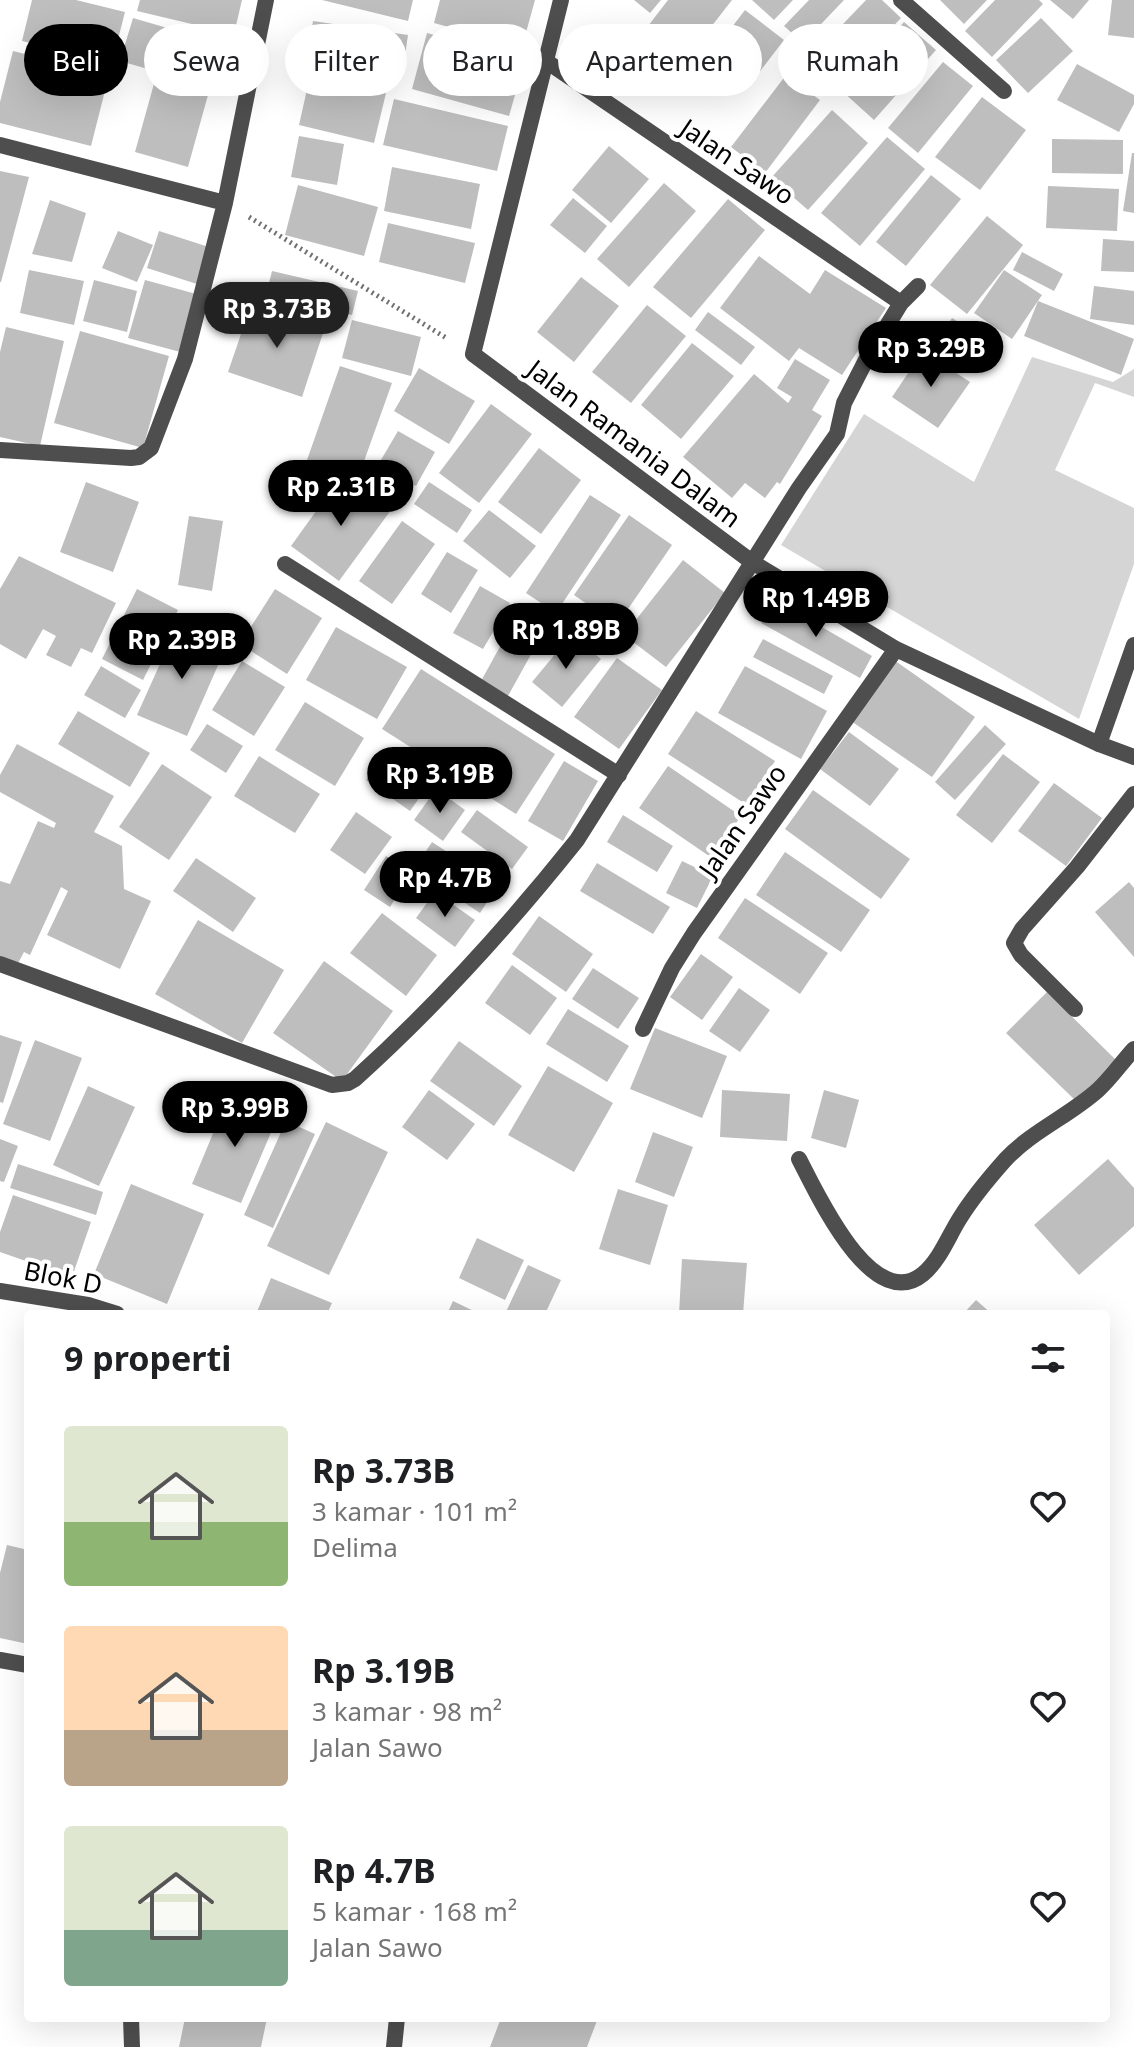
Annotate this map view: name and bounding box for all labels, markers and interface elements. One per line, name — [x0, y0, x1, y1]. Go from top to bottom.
chip: Beli — [24, 24, 128, 96]
chip: Sewa — [144, 24, 269, 96]
chip: Filter — [285, 24, 407, 96]
chip: Baru — [423, 24, 542, 96]
chip: Apartemen — [558, 24, 762, 96]
chip: Rumah — [778, 24, 928, 96]
street label: Jalan Sawo — [671, 108, 802, 213]
pin: Rp 3.73B — [194, 282, 360, 350]
text: Rp 3.73B — [222, 290, 332, 326]
pin: Rp 3.29B — [848, 321, 1014, 389]
text: Rp 3.29B — [876, 329, 986, 365]
street label: Jalan Ramania Dalam — [518, 349, 749, 535]
pin: Rp 2.31B — [258, 460, 424, 528]
text: Rp 2.31B — [286, 468, 396, 504]
pin: Rp 1.49B — [733, 571, 899, 639]
text: Rp 1.49B — [761, 579, 871, 615]
pin: Rp 1.89B — [483, 603, 649, 671]
text: Rp 1.89B — [511, 611, 621, 647]
pin: Rp 2.39B — [99, 613, 265, 681]
text: Rp 2.39B — [127, 621, 237, 657]
pin: Rp 3.19B — [357, 747, 523, 815]
text: Rp 3.19B — [385, 755, 495, 791]
street label: Jalan Sawo — [688, 757, 794, 887]
pin: Rp 4.7B — [371, 851, 519, 919]
text: Rp 4.7B — [398, 859, 492, 895]
pin: Rp 3.99B — [152, 1081, 318, 1149]
text: Rp 3.99B — [180, 1089, 290, 1125]
street label: Blok D — [21, 1252, 105, 1302]
text: 9 properti — [64, 1335, 231, 1381]
icon: filters — [1026, 1336, 1070, 1380]
text: Rp 3.73B — [312, 1447, 455, 1493]
icon: home — [128, 1458, 224, 1554]
icon: heart — [1026, 1484, 1070, 1528]
text: 3 kamar · 101 m² — [312, 1493, 517, 1529]
text: Delima — [312, 1529, 398, 1565]
text: Rp 3.19B — [312, 1647, 455, 1693]
icon: home — [128, 1658, 224, 1754]
icon: heart — [1026, 1684, 1070, 1728]
text: 3 kamar · 98 m² — [312, 1693, 502, 1729]
text: Jalan Sawo — [312, 1729, 443, 1765]
text: Rp 4.7B — [312, 1847, 436, 1893]
icon: home — [128, 1858, 224, 1954]
icon: heart — [1026, 1884, 1070, 1928]
text: 5 kamar · 168 m² — [312, 1893, 517, 1929]
text: Jalan Sawo — [312, 1929, 443, 1965]

